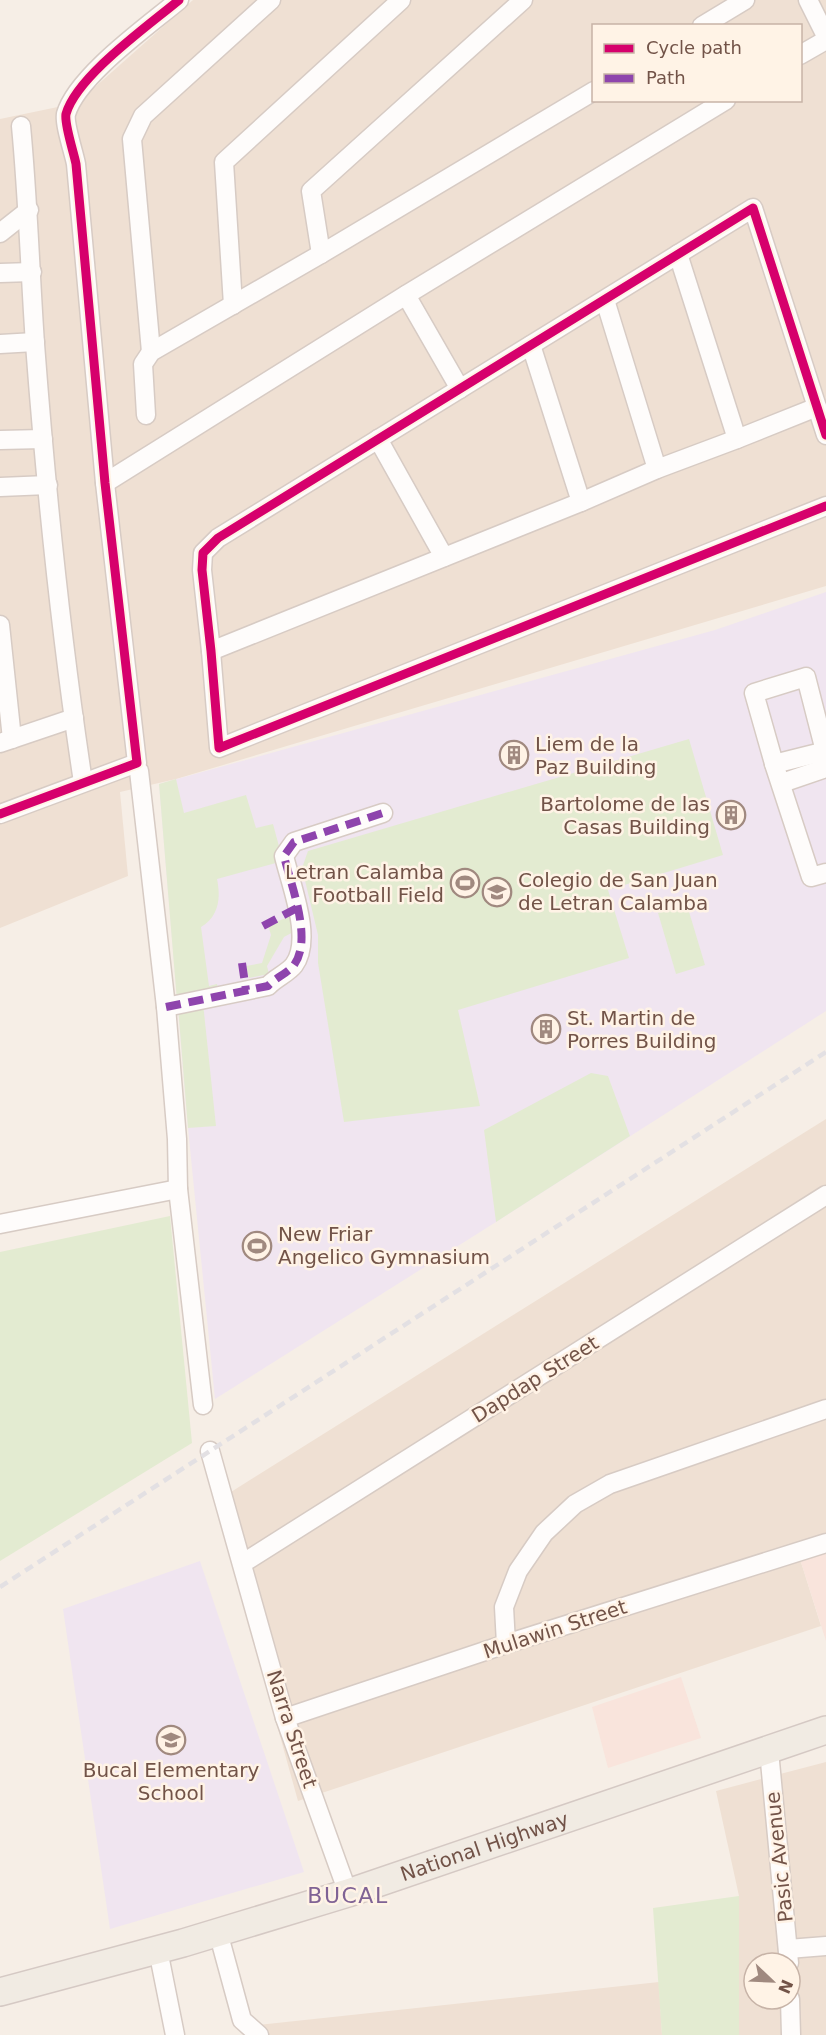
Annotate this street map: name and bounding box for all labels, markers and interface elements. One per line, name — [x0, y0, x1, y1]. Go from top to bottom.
legend — [592, 24, 802, 102]
text: Cycle path — [646, 37, 742, 58]
text: Path — [646, 67, 686, 88]
place label: Liem de la Paz Building — [535, 732, 656, 779]
building icon: Liem de la Paz Building — [498, 739, 530, 771]
place label: Bartolome de las Casas Building — [540, 792, 710, 839]
building icon: Bartolome de las Casas Building — [715, 799, 747, 831]
place label: Letran Calamba Football Field — [285, 860, 444, 907]
sports icon: Letran Calamba Football Field — [449, 867, 481, 899]
place label: Colegio de San Juan de Letran Calamba — [518, 868, 718, 915]
school or university icon: Colegio de San Juan de Letran Calamba — [481, 876, 513, 908]
place label: St. Martin de Porres Building — [567, 1006, 716, 1053]
building icon: St. Martin de Porres Building — [530, 1013, 562, 1045]
place label: New Friar Angelico Gymnasium — [278, 1222, 490, 1269]
sports icon: New Friar Angelico Gymnasium — [241, 1230, 273, 1262]
street label: Dapdap Street — [467, 1330, 603, 1428]
street label: Mulawin Street — [480, 1594, 630, 1664]
street label: Narra Street — [262, 1667, 322, 1791]
school or university icon: Bucal Elementary School — [155, 1724, 187, 1756]
place label: Bucal Elementary School — [83, 1758, 260, 1805]
street label: Pasic Avenue — [760, 1791, 798, 1923]
street label: National Highway — [397, 1807, 572, 1886]
district label: BUCAL — [307, 1883, 389, 1908]
north arrow — [742, 1951, 802, 2011]
text: N — [774, 1977, 797, 1997]

